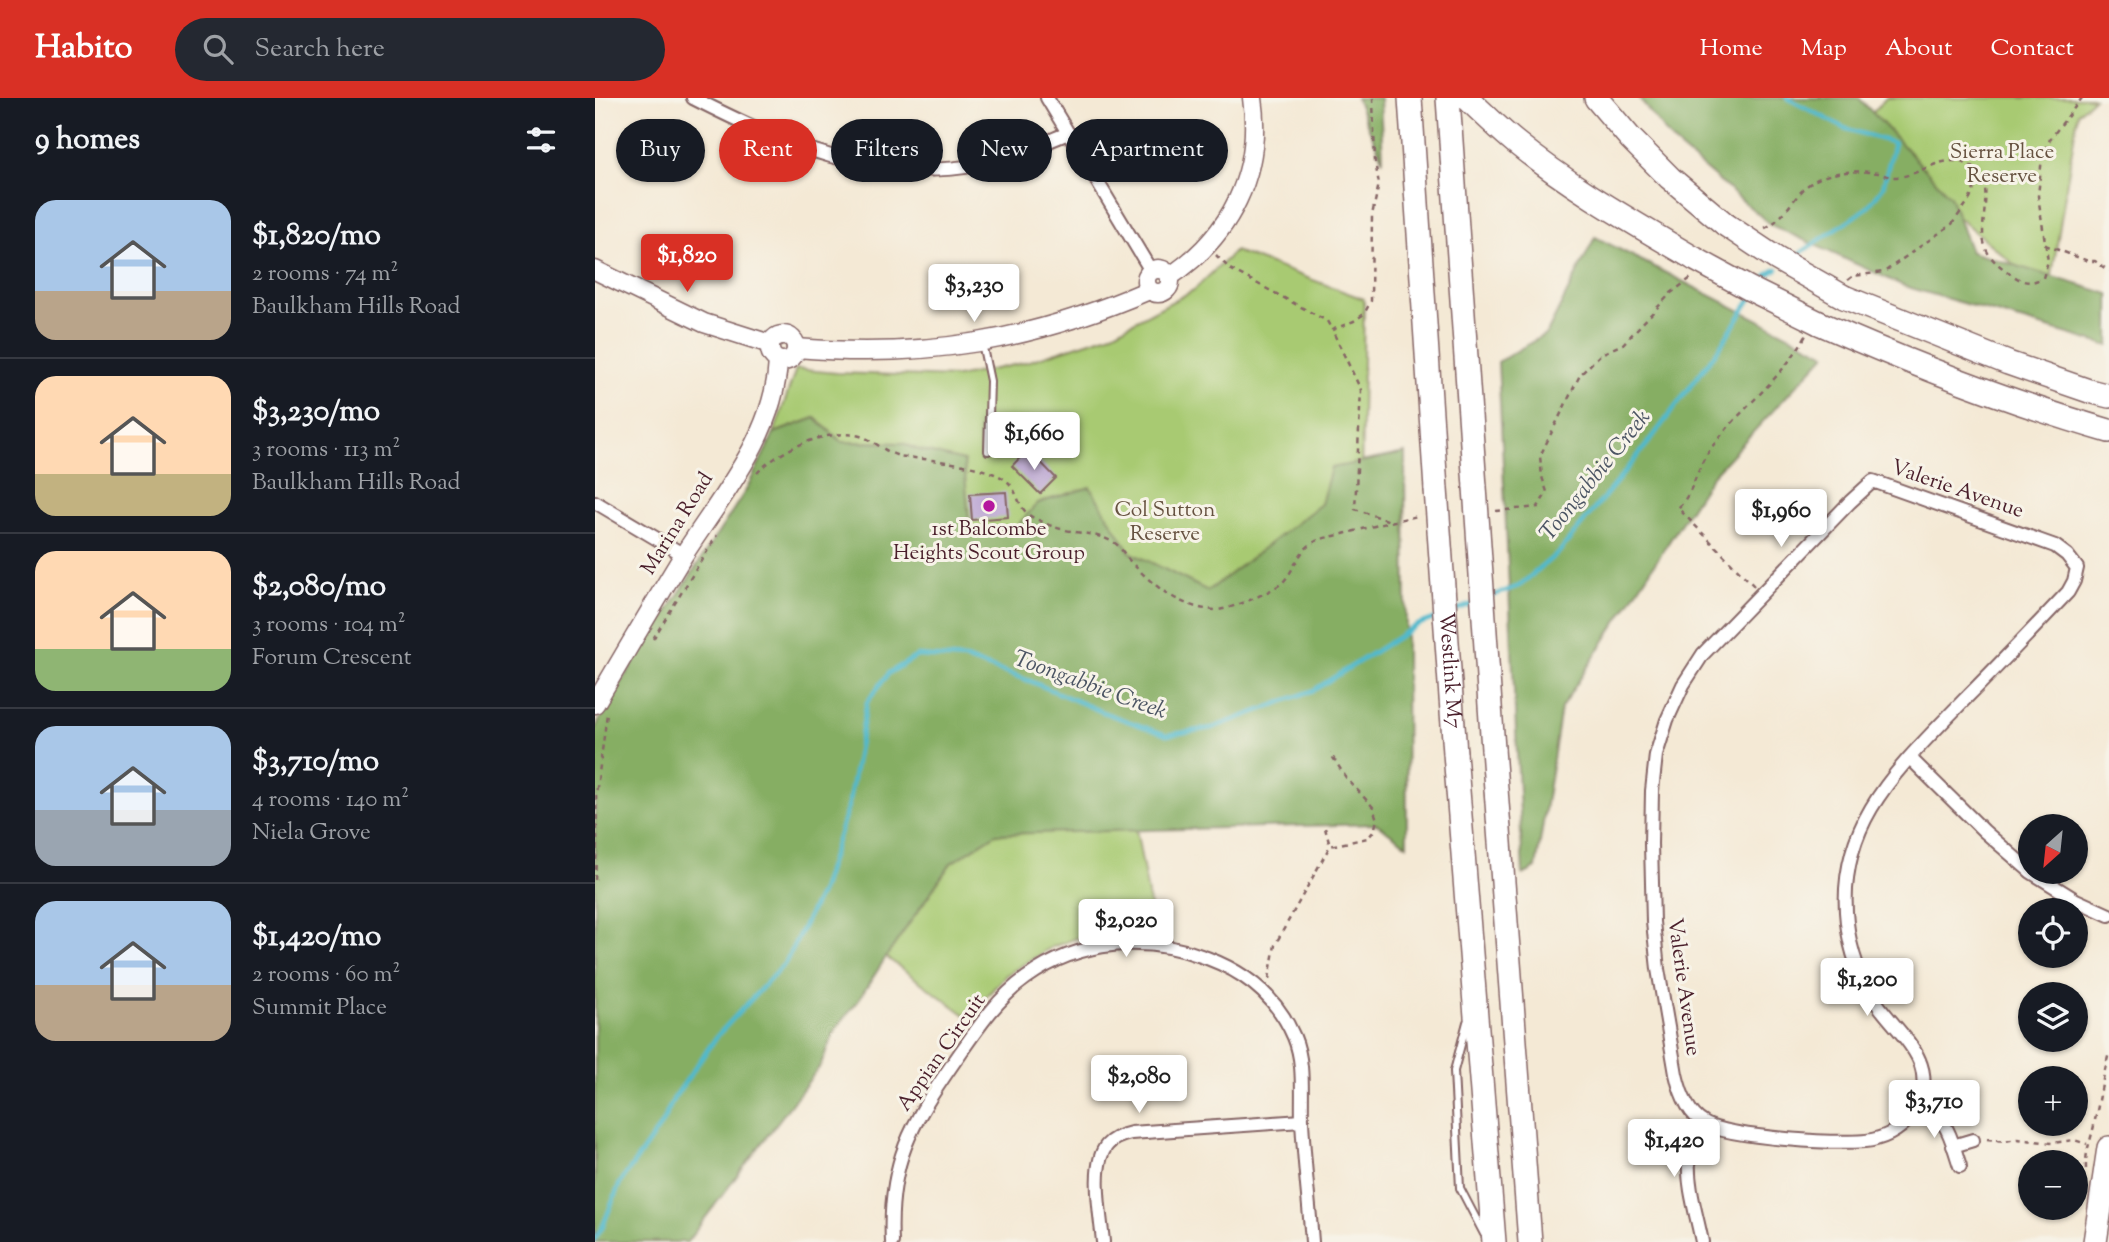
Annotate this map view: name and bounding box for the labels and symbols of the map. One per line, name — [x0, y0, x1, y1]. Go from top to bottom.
park label: Sierra Place Reserve — [1950, 138, 2054, 192]
pin: $1,820 — [630, 234, 744, 294]
pin: $3,230 — [917, 264, 1031, 324]
water label: Toongabbie Creek — [1533, 403, 1659, 549]
pin: $1,660 — [977, 412, 1091, 472]
street label: Valerie Avenue — [1886, 453, 2028, 527]
street label: Marina Road — [634, 467, 722, 581]
pin: $1,960 — [1724, 490, 1838, 549]
park label: Col Sutton Reserve — [1115, 496, 1215, 550]
marker: 1st Balcombe Heights Scout Group — [981, 498, 997, 514]
place label: 1st Balcombe Heights Scout Group — [893, 515, 1085, 569]
street label: Westlink M7 — [1430, 611, 1468, 730]
water label: Toongabbie Creek — [1009, 643, 1171, 729]
north arrow — [2018, 814, 2088, 884]
pin: $2,020 — [1069, 900, 1183, 959]
street label: Valerie Avenue — [1658, 916, 1708, 1058]
pin: $1,200 — [1810, 958, 1924, 1018]
street label: Appian Circuit — [890, 988, 994, 1118]
pin: $2,080 — [1082, 1056, 1196, 1115]
pin: $3,710 — [1877, 1080, 1991, 1140]
pin: $1,420 — [1617, 1119, 1731, 1179]

